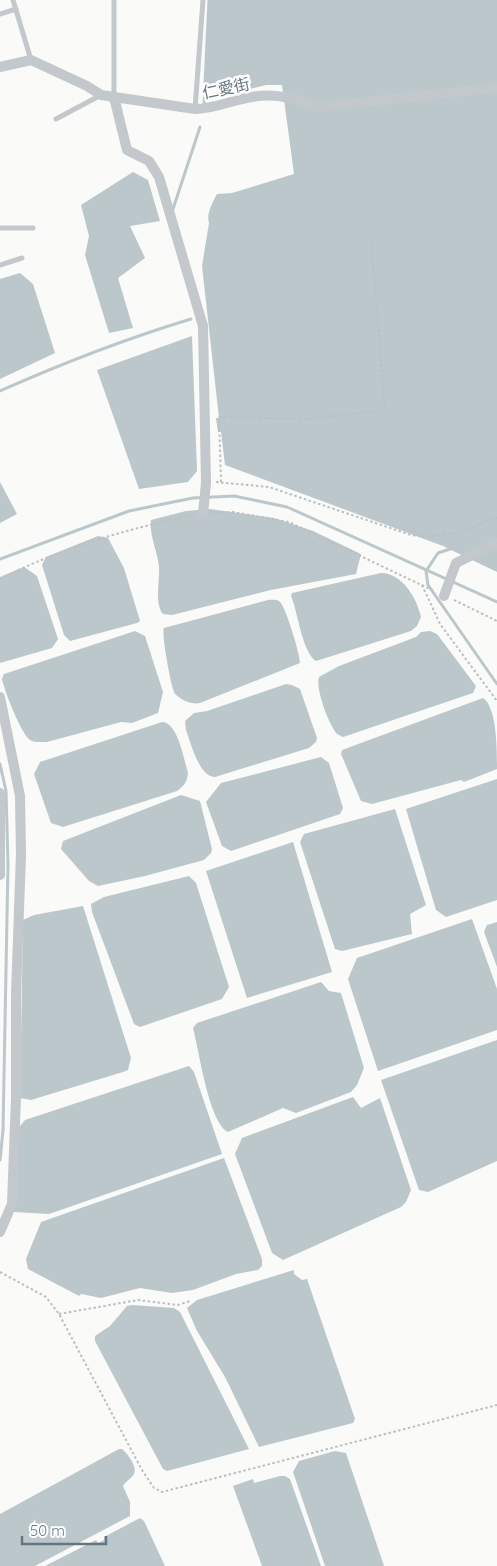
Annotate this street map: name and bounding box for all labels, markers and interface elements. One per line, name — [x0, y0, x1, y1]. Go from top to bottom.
street label: 仁愛街 — [200, 73, 252, 103]
scale bar — [22, 1514, 106, 1546]
text: 50 m — [30, 1521, 65, 1540]

